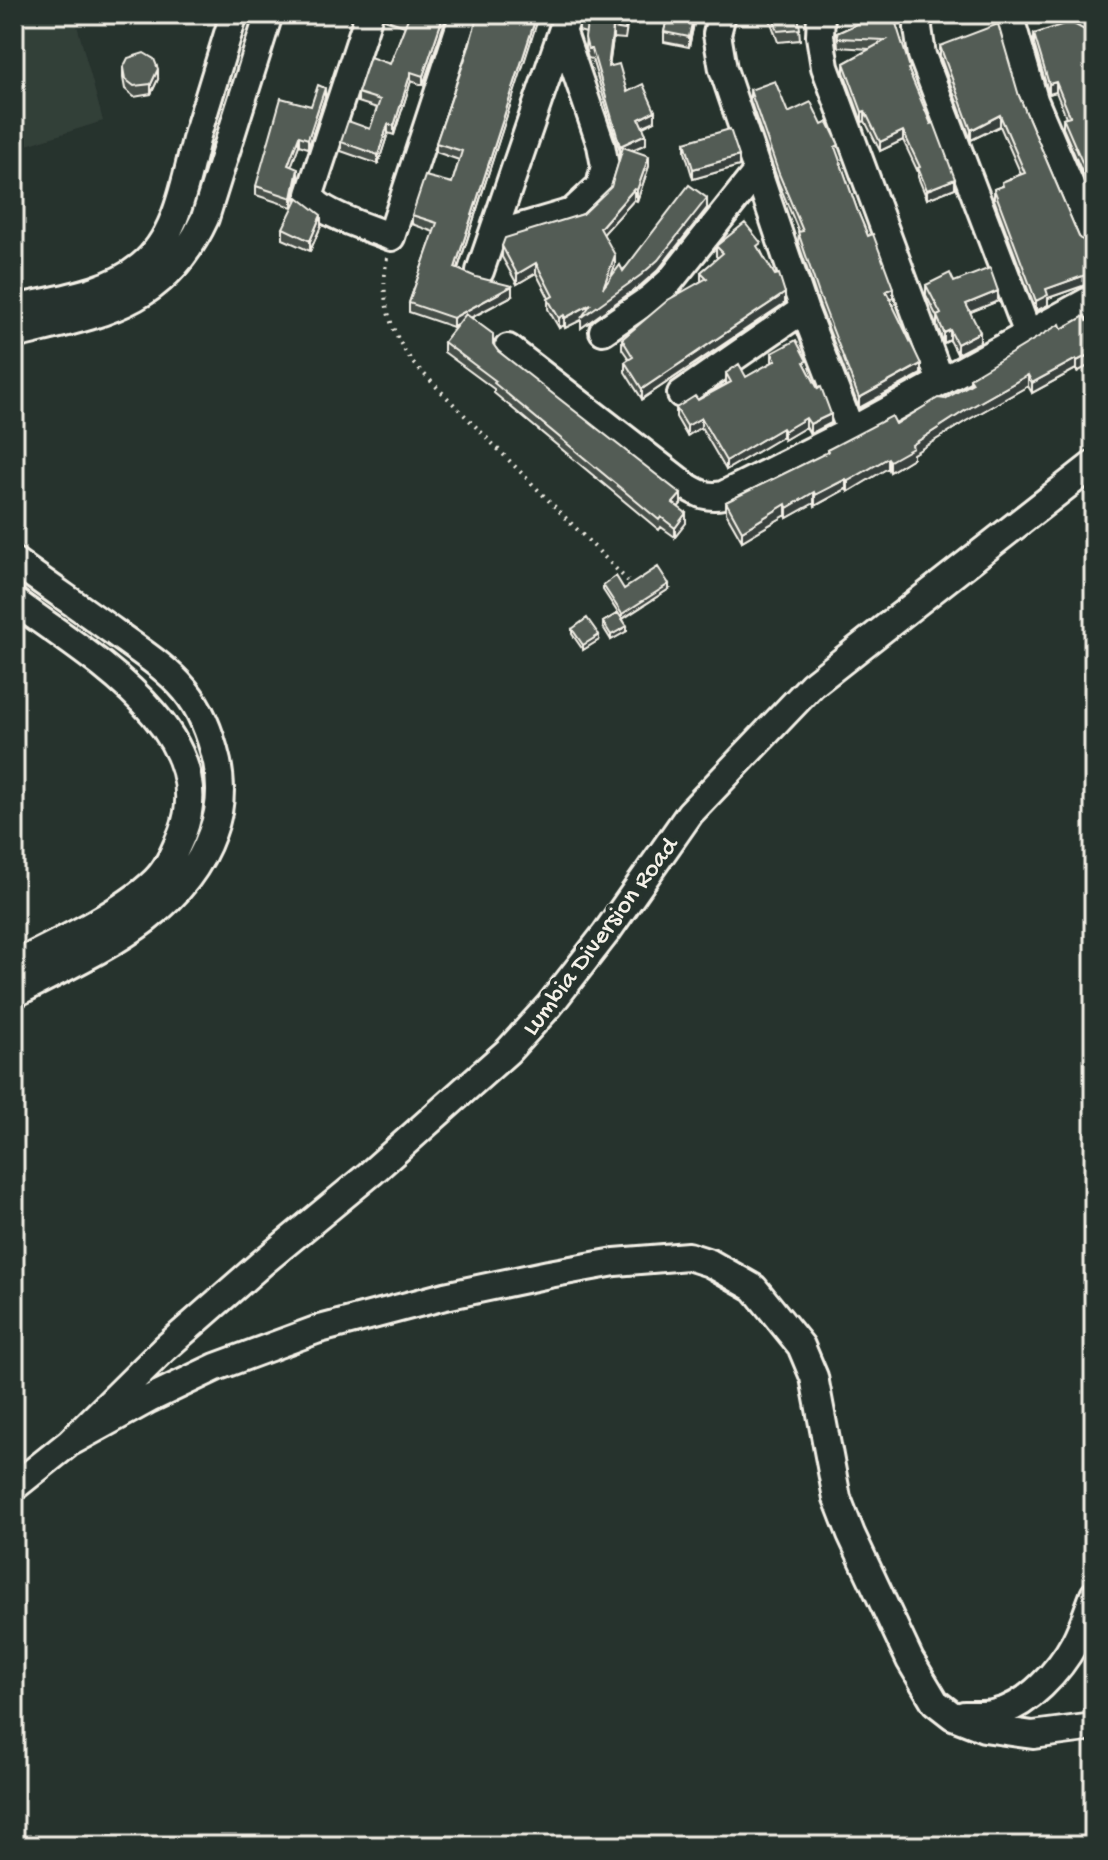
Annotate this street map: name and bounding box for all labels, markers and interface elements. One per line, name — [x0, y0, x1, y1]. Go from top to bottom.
street label: Lumbia Diversion Road — [517, 831, 687, 1043]

